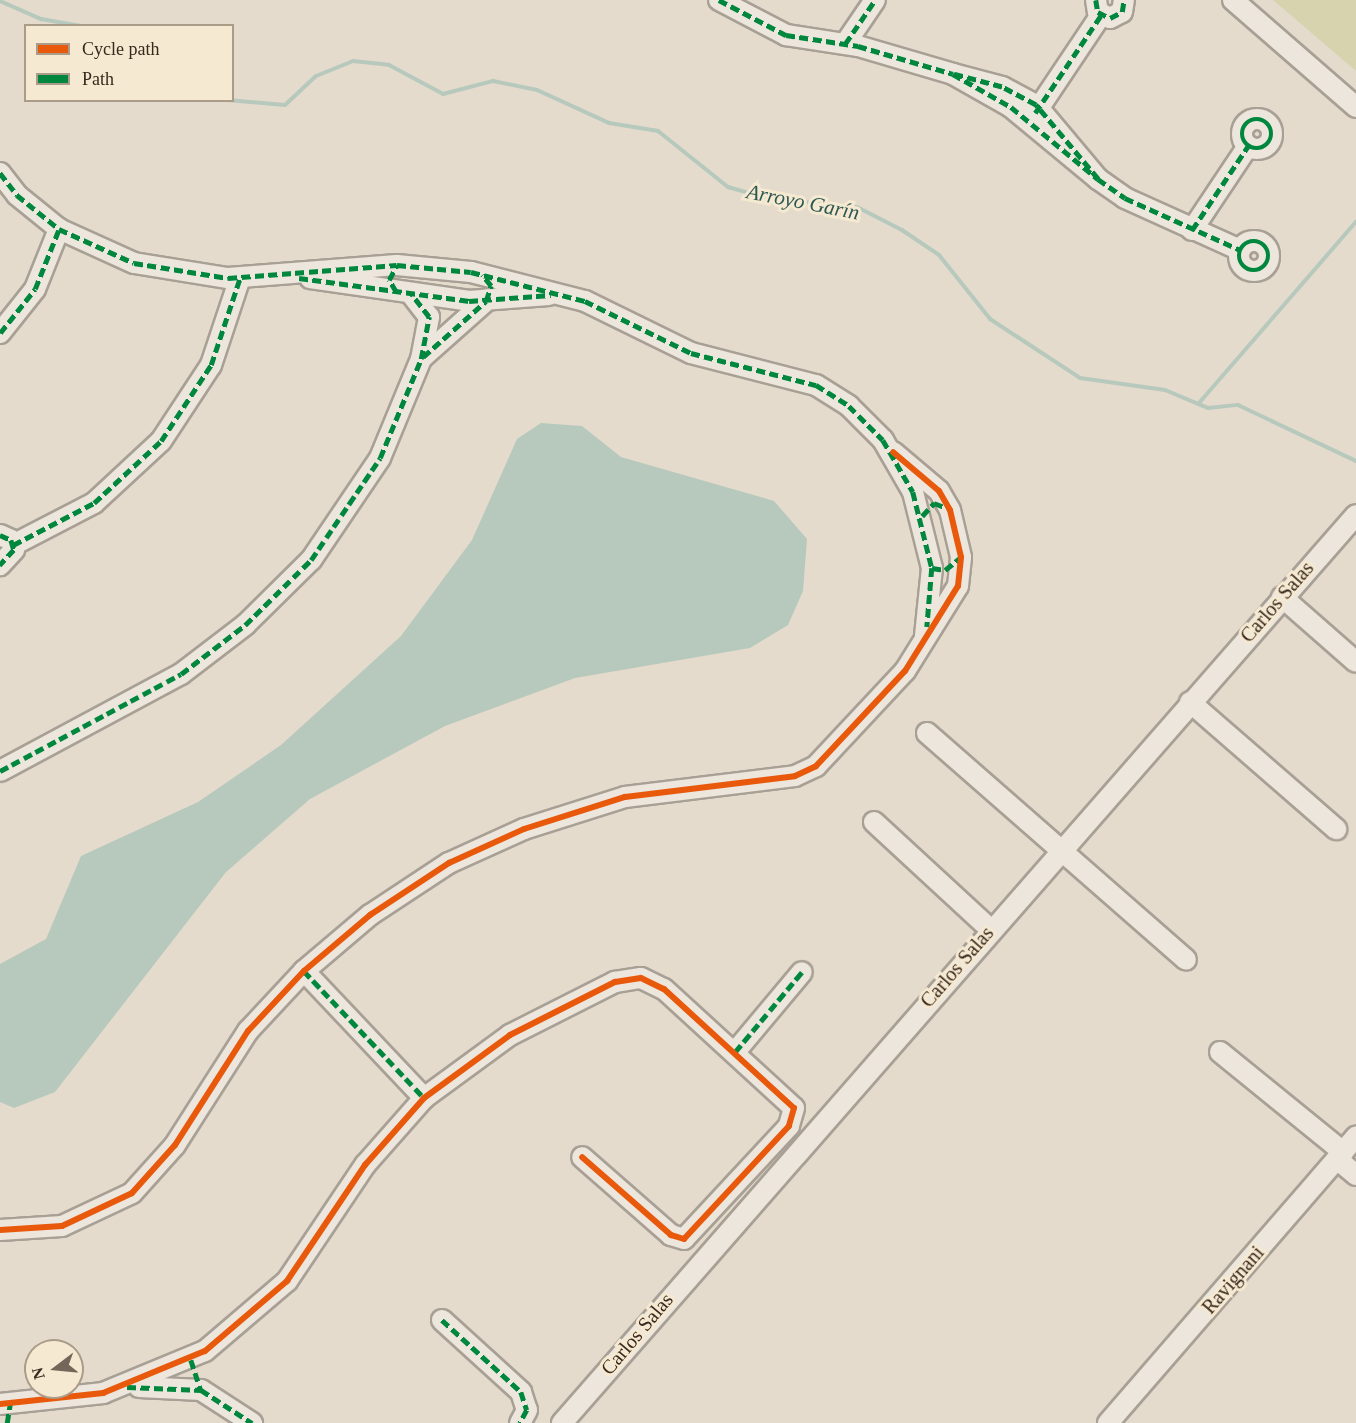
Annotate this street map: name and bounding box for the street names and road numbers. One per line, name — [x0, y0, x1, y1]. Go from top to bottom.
street label: Carlos Salas — [1235, 557, 1319, 647]
street label: Carlos Salas — [915, 922, 999, 1012]
street label: Ravignani — [1197, 1241, 1269, 1319]
street label: Carlos Salas — [596, 1288, 678, 1380]

